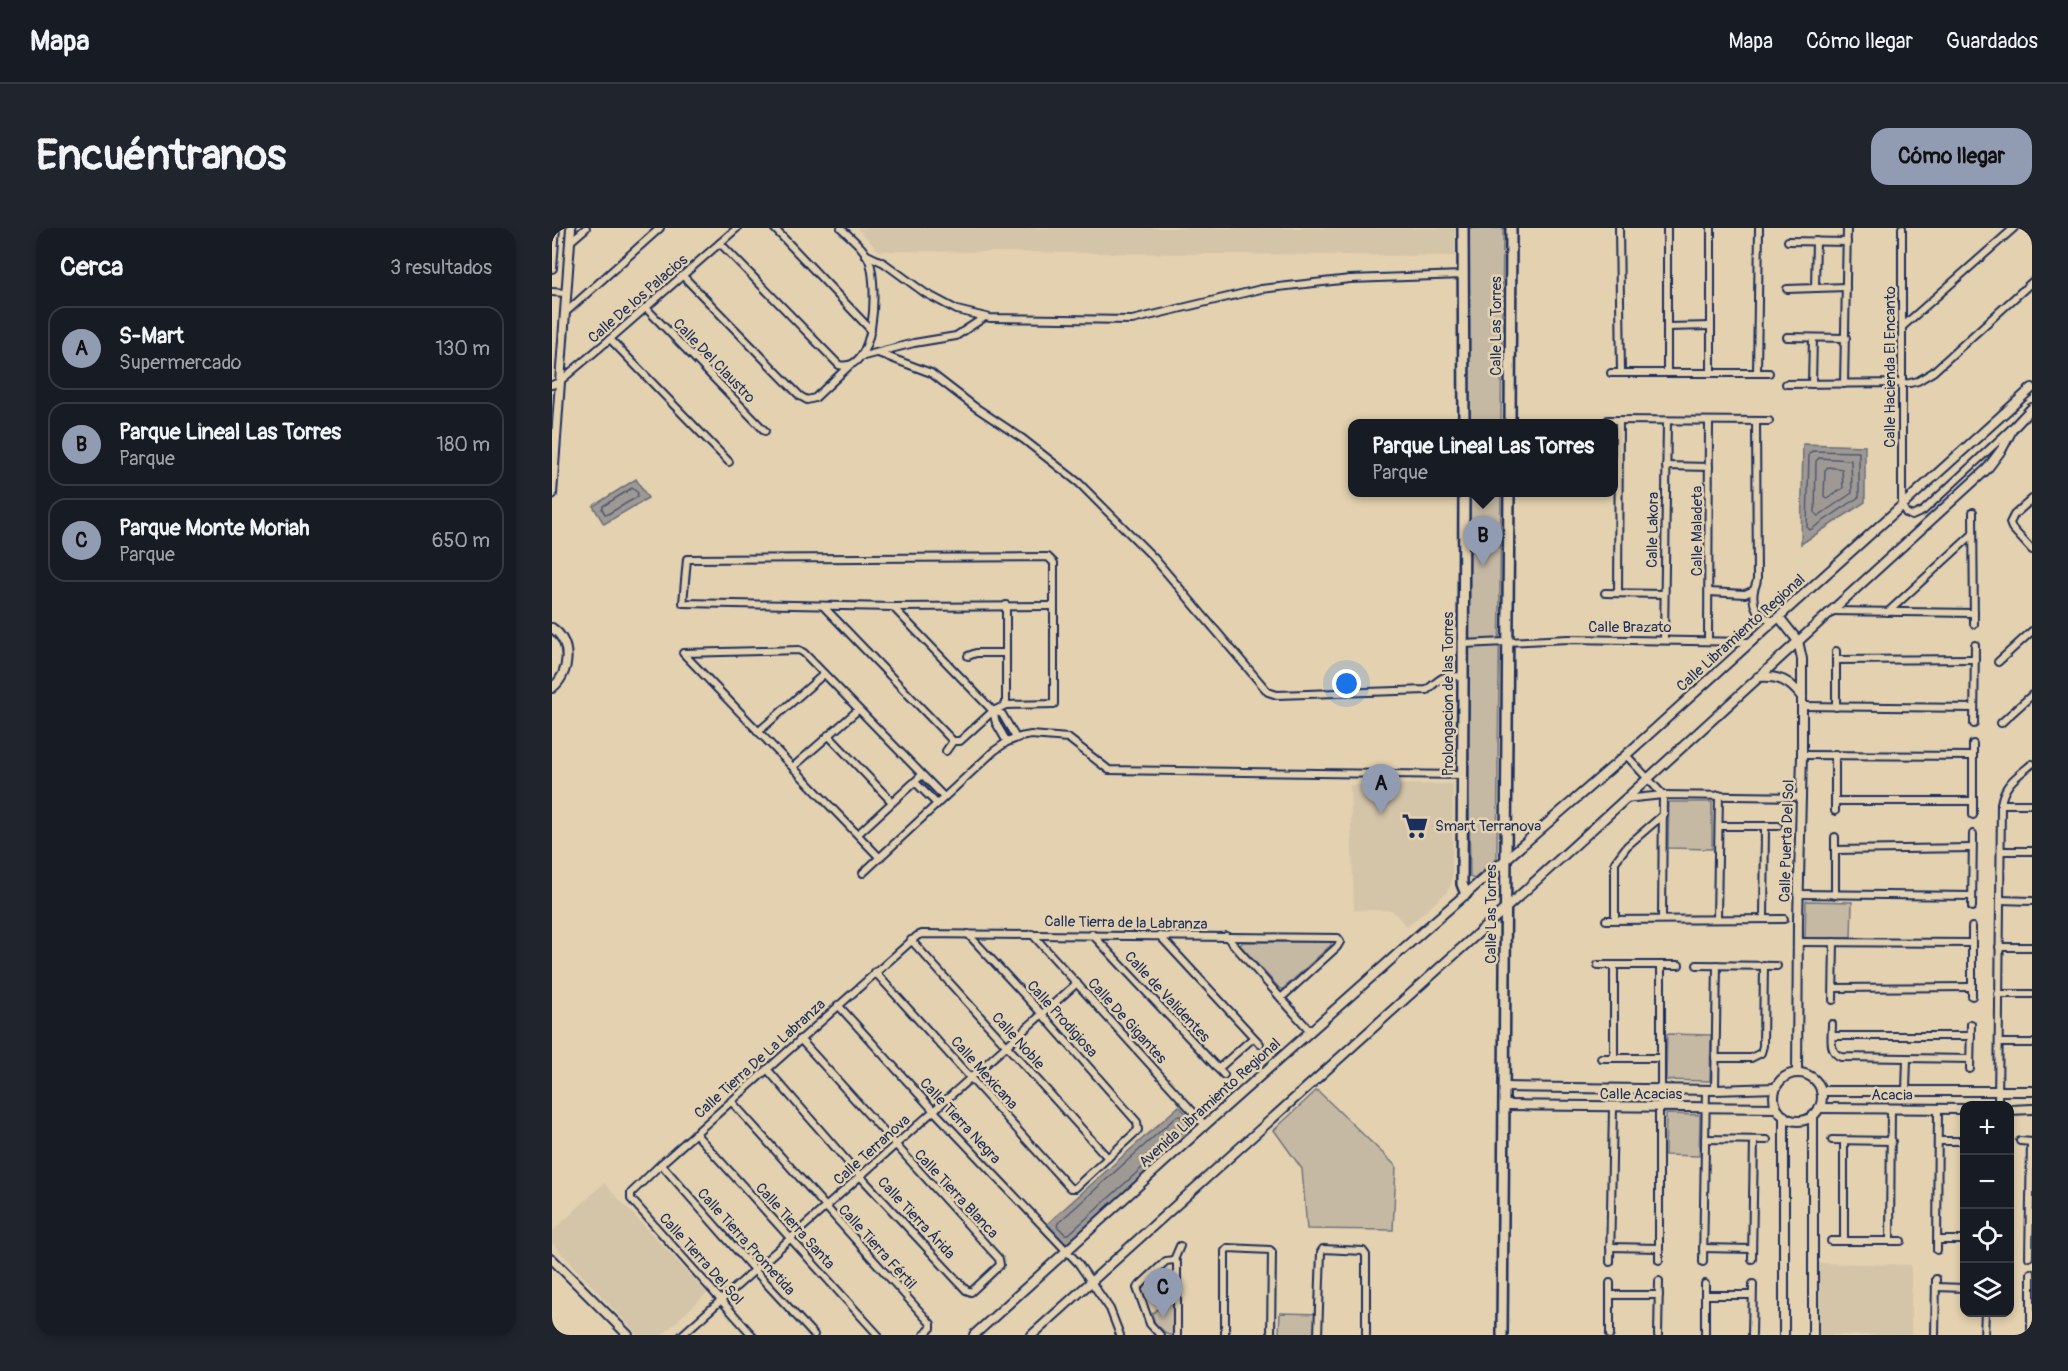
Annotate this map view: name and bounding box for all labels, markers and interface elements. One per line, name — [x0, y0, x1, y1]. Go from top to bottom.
text: Mapa — [30, 24, 89, 59]
text: Mapa — [1728, 28, 1773, 55]
text: Cómo llegar — [1806, 28, 1913, 55]
text: Guardados — [1946, 28, 2038, 55]
button: Cómo llegar — [1871, 128, 2032, 185]
text: Encuéntranos — [36, 130, 286, 182]
street label: Calle De los Palacios — [584, 250, 692, 347]
text: Cerca — [60, 251, 123, 283]
text: 3 resultados — [390, 255, 492, 280]
street label: Calle Las Torres — [1487, 276, 1506, 376]
street label: Calle Hacienda El Encanto — [1881, 286, 1900, 448]
street label: Calle Del Claustro — [669, 315, 759, 407]
text: S-Mart — [119, 322, 184, 350]
text: A — [75, 336, 88, 361]
text: 130 m — [435, 336, 490, 361]
text: Supermercado — [119, 350, 242, 375]
text: Parque Lineal Las Torres — [119, 418, 341, 446]
popup — [1348, 419, 1618, 497]
text: B — [76, 432, 87, 457]
text: 180 m — [436, 432, 490, 457]
text: Parque Lineal Las Torres — [1372, 432, 1594, 460]
text: Parque — [119, 446, 175, 471]
text: Parque — [1372, 460, 1428, 485]
street label: Calle Maladeta — [1688, 486, 1707, 576]
street label: Calle Lakora — [1643, 492, 1663, 568]
text: Parque Monte Moriah — [119, 514, 309, 542]
pin: B — [1464, 516, 1502, 566]
text: C — [75, 528, 88, 553]
text: 650 m — [432, 528, 490, 553]
text: Parque — [119, 542, 175, 567]
street label: Calle Libramiento Regional — [1673, 570, 1809, 696]
street label: Prolongacion de las Torres — [1439, 612, 1458, 776]
street label: Calle Brazato — [1588, 618, 1672, 637]
your location — [1332, 669, 1361, 698]
pin: A — [1362, 764, 1400, 814]
street label: Calle Puerta Del Sol — [1775, 779, 1799, 903]
supermarket icon: Smart Terranova — [1400, 811, 1430, 841]
place label: Smart Terranova — [1435, 817, 1541, 836]
street label: Calle Las Torres — [1482, 864, 1501, 964]
street label: Calle Tierra de la Labranza — [1044, 912, 1208, 934]
street label: Calle de Validentes — [1120, 948, 1214, 1047]
street label: Calle De Gigantes — [1083, 974, 1171, 1068]
street label: Calle Prodigiosa — [1022, 977, 1102, 1061]
street label: Calle Tierra De La Labranza — [690, 995, 830, 1123]
street label: Calle Noble — [987, 1008, 1049, 1074]
street label: Calle Mexicana — [946, 1032, 1022, 1114]
street label: Avenida Libramiento Regional — [1135, 1034, 1285, 1172]
street label: Calle Tierra Negra — [915, 1074, 1005, 1168]
street label: Calle Acacias — [1600, 1085, 1682, 1104]
street label: Acacia — [1871, 1086, 1913, 1105]
map controls — [1960, 1101, 2014, 1317]
button: + — [1960, 1101, 2014, 1155]
street label: Calle Terranova — [830, 1111, 914, 1189]
street label: Calle Tierra Blanca — [910, 1145, 1002, 1243]
button: − — [1960, 1155, 2014, 1209]
street label: Calle Tierra Árida — [873, 1173, 959, 1263]
street label: Calle Tierra Santa — [751, 1179, 839, 1273]
street label: Calle Tierra Prometida — [693, 1184, 799, 1300]
street label: Calle Tierra Fértil — [834, 1201, 920, 1293]
street label: Calle Tierra Del Sol — [655, 1209, 747, 1309]
button: locate — [1960, 1209, 2014, 1263]
button: layers — [1960, 1263, 2014, 1317]
pin: C — [1144, 1268, 1182, 1318]

